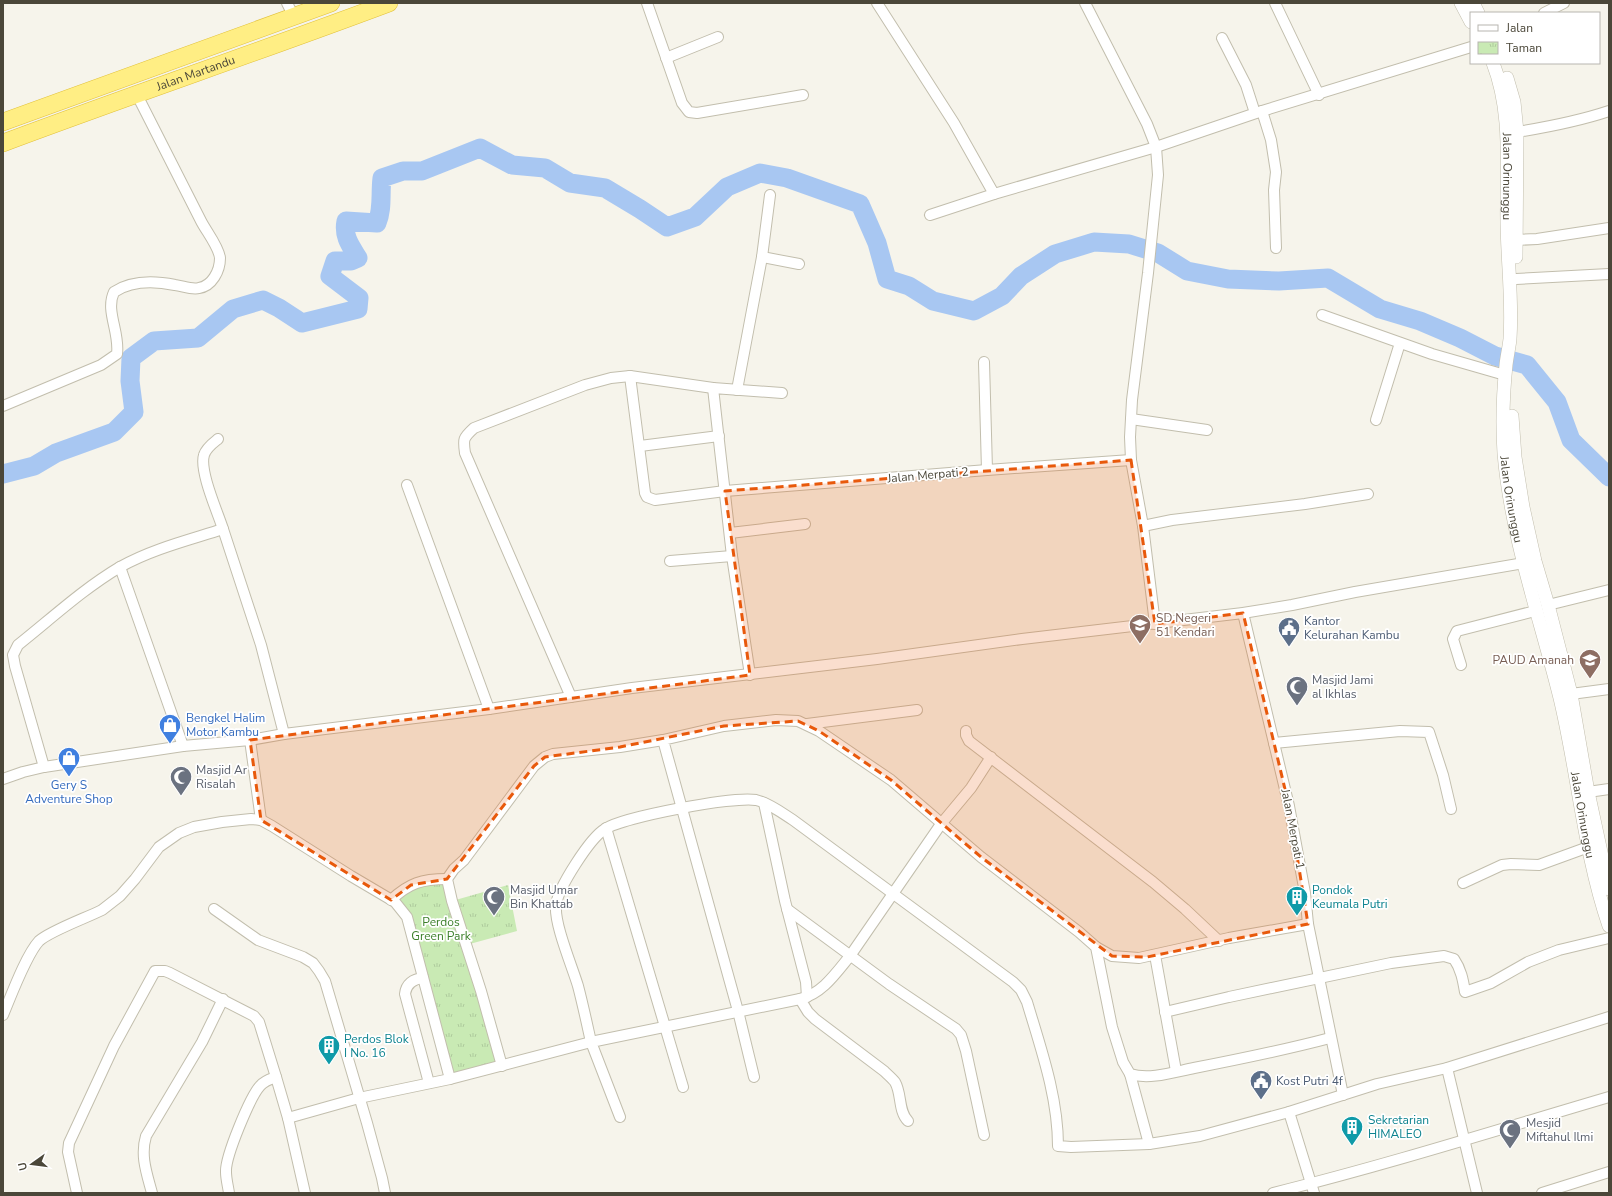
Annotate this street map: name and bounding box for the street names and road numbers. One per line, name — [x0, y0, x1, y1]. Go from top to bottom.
street label: Jalan Martandu — [153, 52, 237, 95]
street label: Jalan Orinunggu — [1499, 131, 1515, 220]
street label: Jalan Orinunggu — [1496, 454, 1526, 544]
street label: Jalan Merpati 2 — [886, 463, 969, 487]
street label: Jalan Orinunggu — [1567, 770, 1598, 860]
street label: Jalan Merpati 1 — [1277, 786, 1309, 871]

